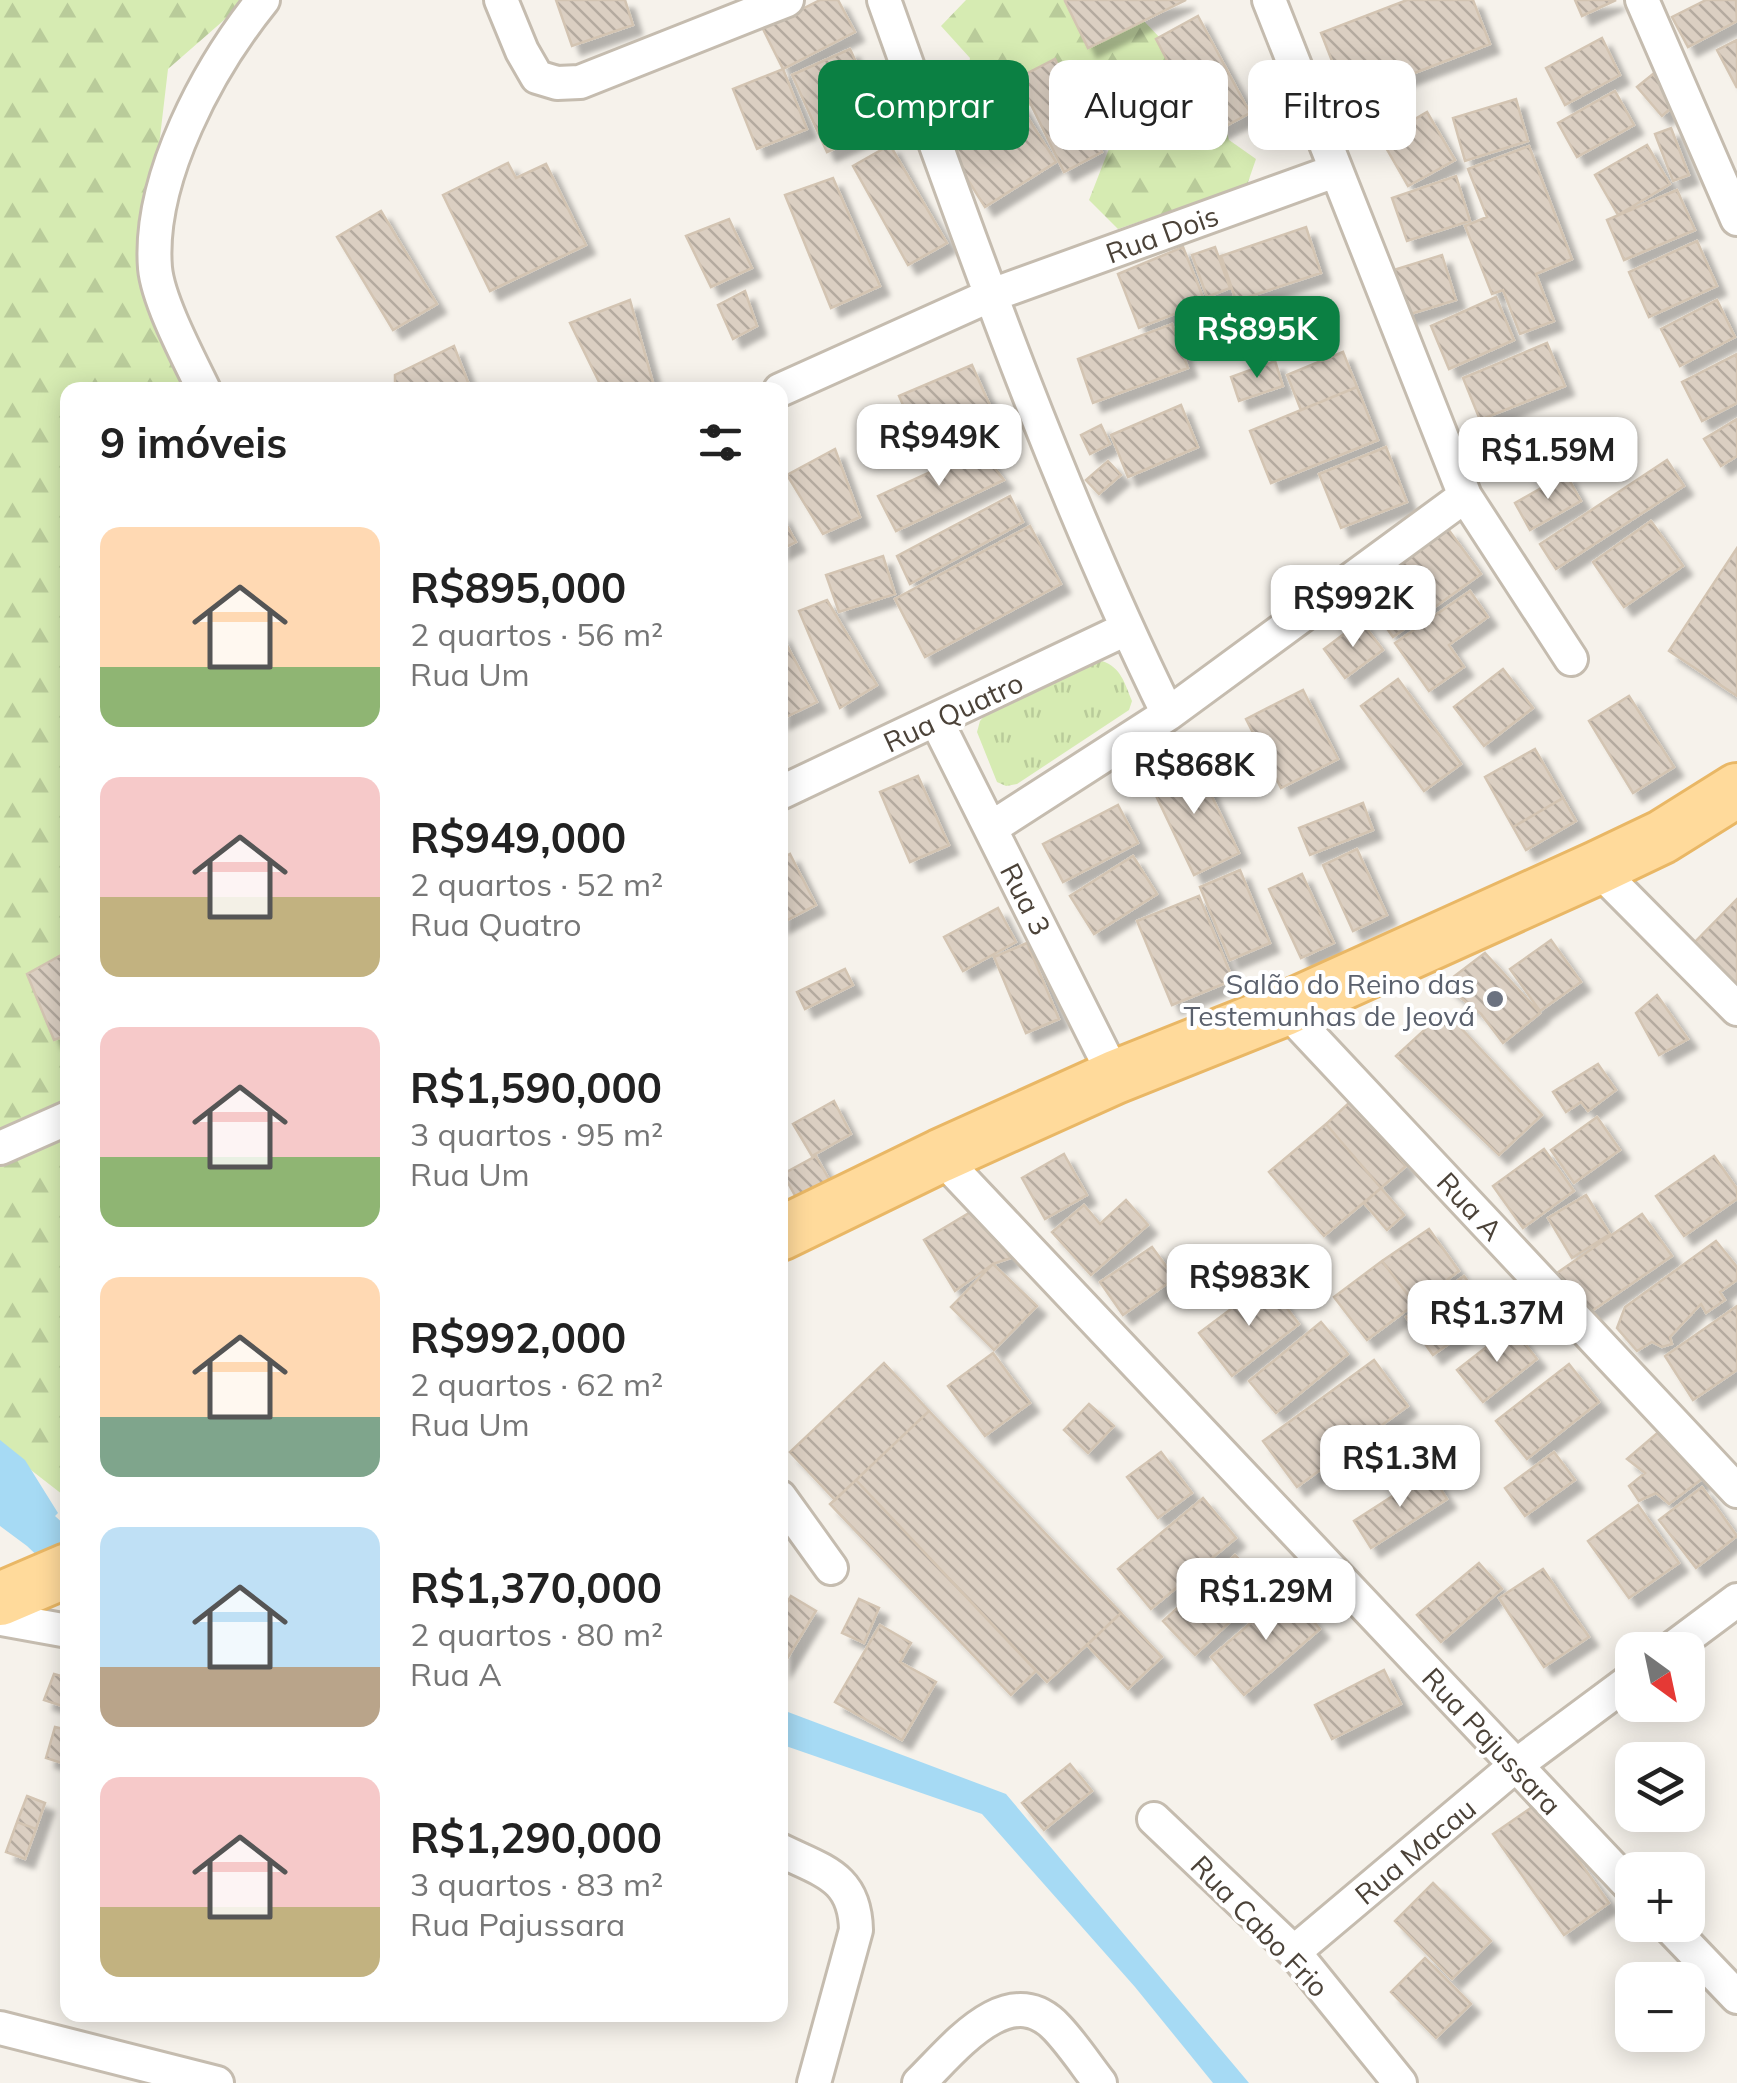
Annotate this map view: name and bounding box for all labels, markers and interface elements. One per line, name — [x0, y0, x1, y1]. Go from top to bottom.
chip: Comprar — [818, 60, 1029, 150]
chip: Alugar — [1049, 60, 1228, 150]
chip: Filtros — [1248, 60, 1416, 150]
street label: Rua Dois — [1101, 198, 1223, 270]
pin: R$895K — [1176, 296, 1338, 381]
text: R$895K — [1197, 308, 1317, 348]
pin: R$949K — [858, 404, 1020, 489]
icon: filters — [693, 415, 748, 470]
text: 9 imóveis — [100, 416, 287, 469]
text: R$949K — [879, 416, 999, 456]
pin: R$1.59M — [1456, 417, 1640, 502]
text: R$1.59M — [1480, 429, 1616, 469]
text: R$895,000 — [410, 561, 626, 614]
pin: R$992K — [1272, 565, 1434, 650]
icon: home — [180, 567, 300, 687]
text: R$992K — [1293, 577, 1413, 617]
text: 2 quartos · 56 m² — [410, 614, 663, 654]
text: Rua Um — [410, 654, 530, 694]
street label: Rua Quatro — [878, 664, 1028, 760]
pin: R$868K — [1113, 732, 1275, 817]
text: R$868K — [1134, 744, 1254, 784]
text: R$949,000 — [410, 811, 626, 864]
icon: home — [180, 817, 300, 937]
street label: Rua 3 — [993, 857, 1059, 941]
text: 2 quartos · 52 m² — [410, 864, 663, 904]
text: Rua Quatro — [410, 904, 581, 944]
place label: Salão do Reino das Testemunhas de Jeová — [1184, 966, 1475, 1033]
marker: Salão do Reino das Testemunhas de Jeová — [1484, 988, 1506, 1010]
text: R$1,590,000 — [410, 1061, 662, 1114]
icon: home — [180, 1067, 300, 1187]
text: 3 quartos · 95 m² — [410, 1114, 663, 1154]
text: Rua Um — [410, 1154, 530, 1194]
street label: Rua A — [1430, 1165, 1510, 1248]
pin: R$983K — [1168, 1244, 1330, 1329]
text: R$983K — [1189, 1256, 1309, 1296]
pin: R$1.37M — [1405, 1280, 1589, 1365]
text: R$1.37M — [1429, 1292, 1565, 1332]
text: R$992,000 — [410, 1311, 626, 1364]
icon: home — [180, 1317, 300, 1437]
text: 2 quartos · 62 m² — [410, 1364, 663, 1404]
text: Rua Um — [410, 1404, 530, 1444]
pin: R$1.3M — [1319, 1425, 1481, 1510]
text: R$1.3M — [1342, 1437, 1458, 1477]
pin: R$1.29M — [1174, 1558, 1358, 1643]
text: R$1,370,000 — [410, 1561, 662, 1614]
icon: home — [180, 1567, 300, 1687]
text: R$1.29M — [1198, 1570, 1334, 1610]
text: 2 quartos · 80 m² — [410, 1614, 663, 1654]
north arrow — [1615, 1632, 1705, 1722]
map controls — [1615, 1632, 1705, 2052]
text: Rua A — [410, 1654, 502, 1694]
street label: Rua Pajussara — [1415, 1660, 1569, 1822]
button: layers — [1615, 1742, 1705, 1832]
street label: Rua Macau — [1347, 1790, 1483, 1912]
text: R$1,290,000 — [410, 1811, 662, 1864]
icon: home — [180, 1817, 300, 1937]
street label: Rua Cabo Frio — [1184, 1848, 1336, 2004]
button: + — [1615, 1852, 1705, 1942]
text: 3 quartos · 83 m² — [410, 1864, 663, 1904]
text: Rua Pajussara — [410, 1904, 625, 1944]
button: − — [1615, 1962, 1705, 2052]

